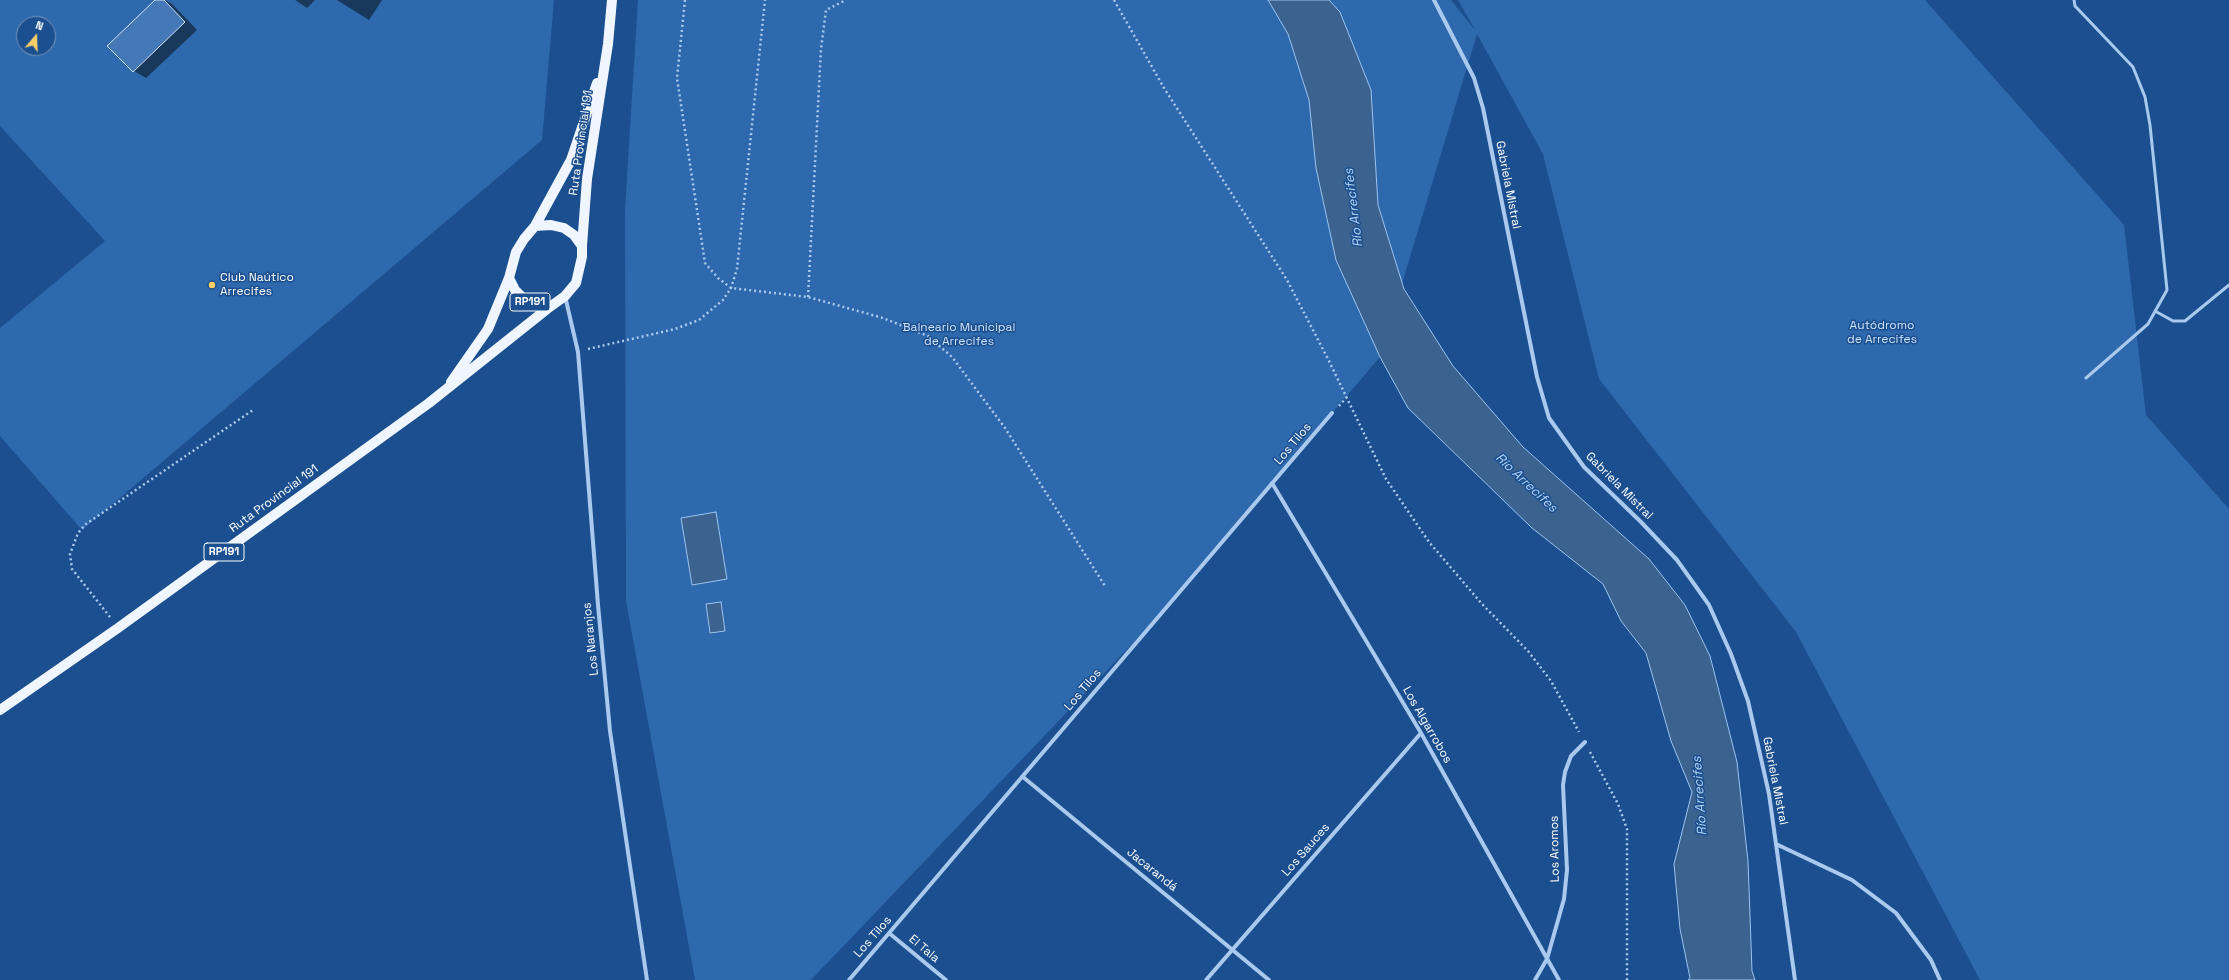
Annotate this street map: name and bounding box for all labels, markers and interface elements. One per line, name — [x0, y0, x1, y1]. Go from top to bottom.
north arrow — [16, 16, 56, 56]
text: N — [34, 18, 45, 33]
street label: Ruta Provincial 191 — [566, 89, 596, 197]
street label: Gabriela Mistral — [1492, 140, 1524, 230]
water label: Río Arrecifes — [1341, 168, 1367, 248]
place label: Club Naútico Arrecifes — [220, 271, 294, 299]
marker: Club Naútico Arrecifes — [207, 280, 217, 290]
road number: RP191 — [510, 293, 550, 311]
park label: Autódromo de Arrecifes — [1847, 319, 1917, 347]
park label: Balneario Municipal de Arrecifes — [903, 321, 1015, 349]
street label: Los Tilos — [1271, 420, 1315, 468]
street label: Gabriela Mistral — [1582, 449, 1656, 523]
water label: Río Arrecifes — [1492, 450, 1560, 516]
street label: Ruta Provincial 191 — [227, 462, 321, 536]
road number: RP191 — [204, 543, 244, 561]
street label: Los Naranjos — [580, 602, 602, 676]
street label: Los Tilos — [1061, 666, 1105, 714]
street label: Los Algarrobos — [1399, 684, 1455, 766]
street label: Gabriela Mistral — [1759, 736, 1791, 826]
water label: Río Arrecifes — [1689, 756, 1711, 836]
street label: Los Aromos — [1547, 816, 1563, 882]
street label: Los Sauces — [1279, 821, 1333, 879]
street label: Jacarandá — [1124, 845, 1180, 895]
street label: Los Tilos — [851, 913, 895, 961]
street label: El Tala — [906, 932, 942, 966]

